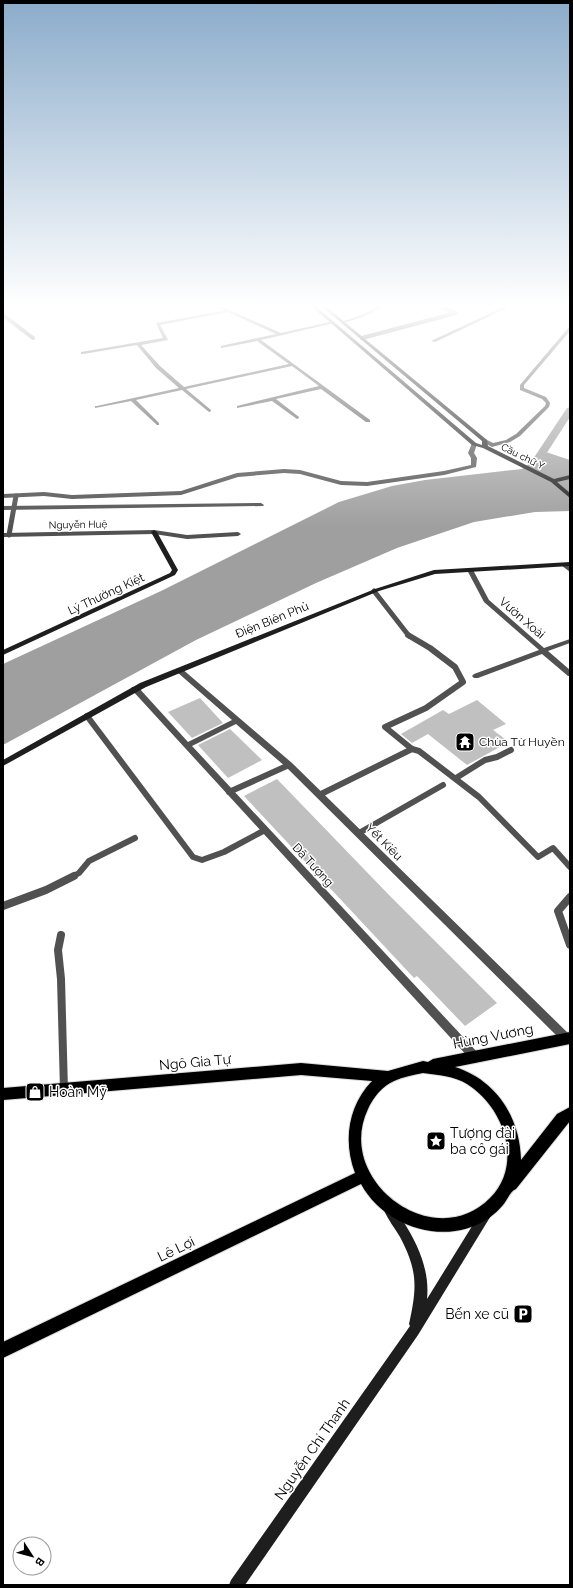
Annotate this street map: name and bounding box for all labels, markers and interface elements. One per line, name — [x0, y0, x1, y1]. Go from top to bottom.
street label: Cầu chữ Y — [499, 441, 547, 472]
street label: Nguyễn Huệ — [49, 518, 108, 531]
street label: Lý Thường Kiệt — [66, 570, 146, 618]
street label: Vườn Xoài — [496, 594, 548, 642]
street label: Điện Biên Phủ — [233, 599, 311, 641]
temple icon: Chùa Từ Huyền — [454, 731, 476, 753]
place label: Chùa Từ Huyền — [479, 735, 565, 749]
street label: Yết Kiêu — [363, 821, 405, 863]
street label: Dã Tượng — [290, 841, 336, 889]
street label: Hùng Vương — [451, 1020, 535, 1052]
street label: Ngô Gia Tự — [158, 1051, 232, 1073]
shop icon: Hoàn Mỹ — [24, 1081, 46, 1103]
place label: Hoàn Mỹ — [49, 1084, 107, 1100]
place label: Tượng đài ba cô gái — [450, 1125, 515, 1157]
place icon: Tượng đài ba cô gái — [425, 1130, 447, 1152]
street label: Lê Lợi — [155, 1233, 197, 1265]
parking icon: Bến xe cũ — [512, 1303, 534, 1325]
place label: Bến xe cũ — [445, 1306, 509, 1322]
street label: Nguyễn Chí Thanh — [271, 1395, 353, 1503]
north arrow — [12, 1536, 52, 1576]
text: B — [32, 1555, 47, 1569]

